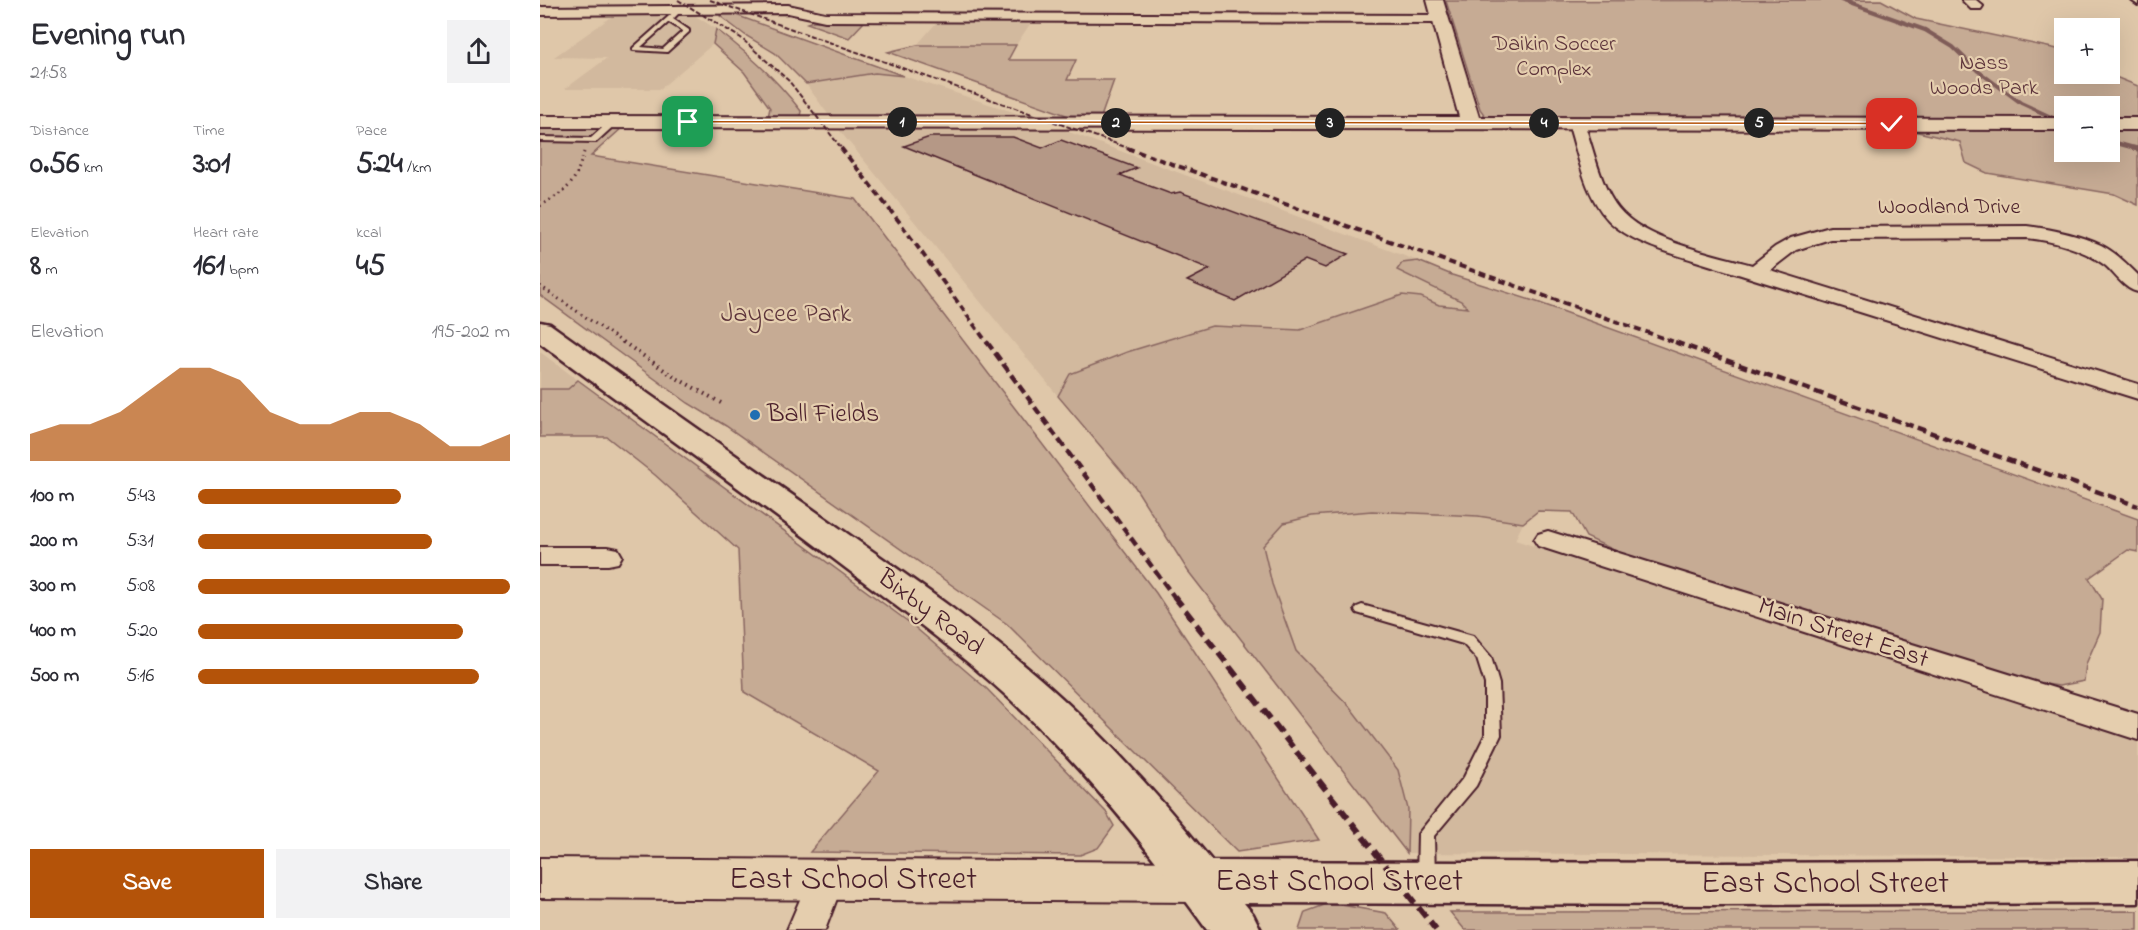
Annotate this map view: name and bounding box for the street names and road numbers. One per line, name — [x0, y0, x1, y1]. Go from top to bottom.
street label: Woodland Drive — [1878, 192, 2020, 224]
street label: Bixby Road — [868, 560, 992, 666]
street label: Main Street East — [1753, 588, 1934, 680]
street label: East School Street — [729, 857, 977, 904]
street label: East School Street — [1215, 859, 1463, 906]
street label: East School Street — [1701, 861, 1949, 908]

